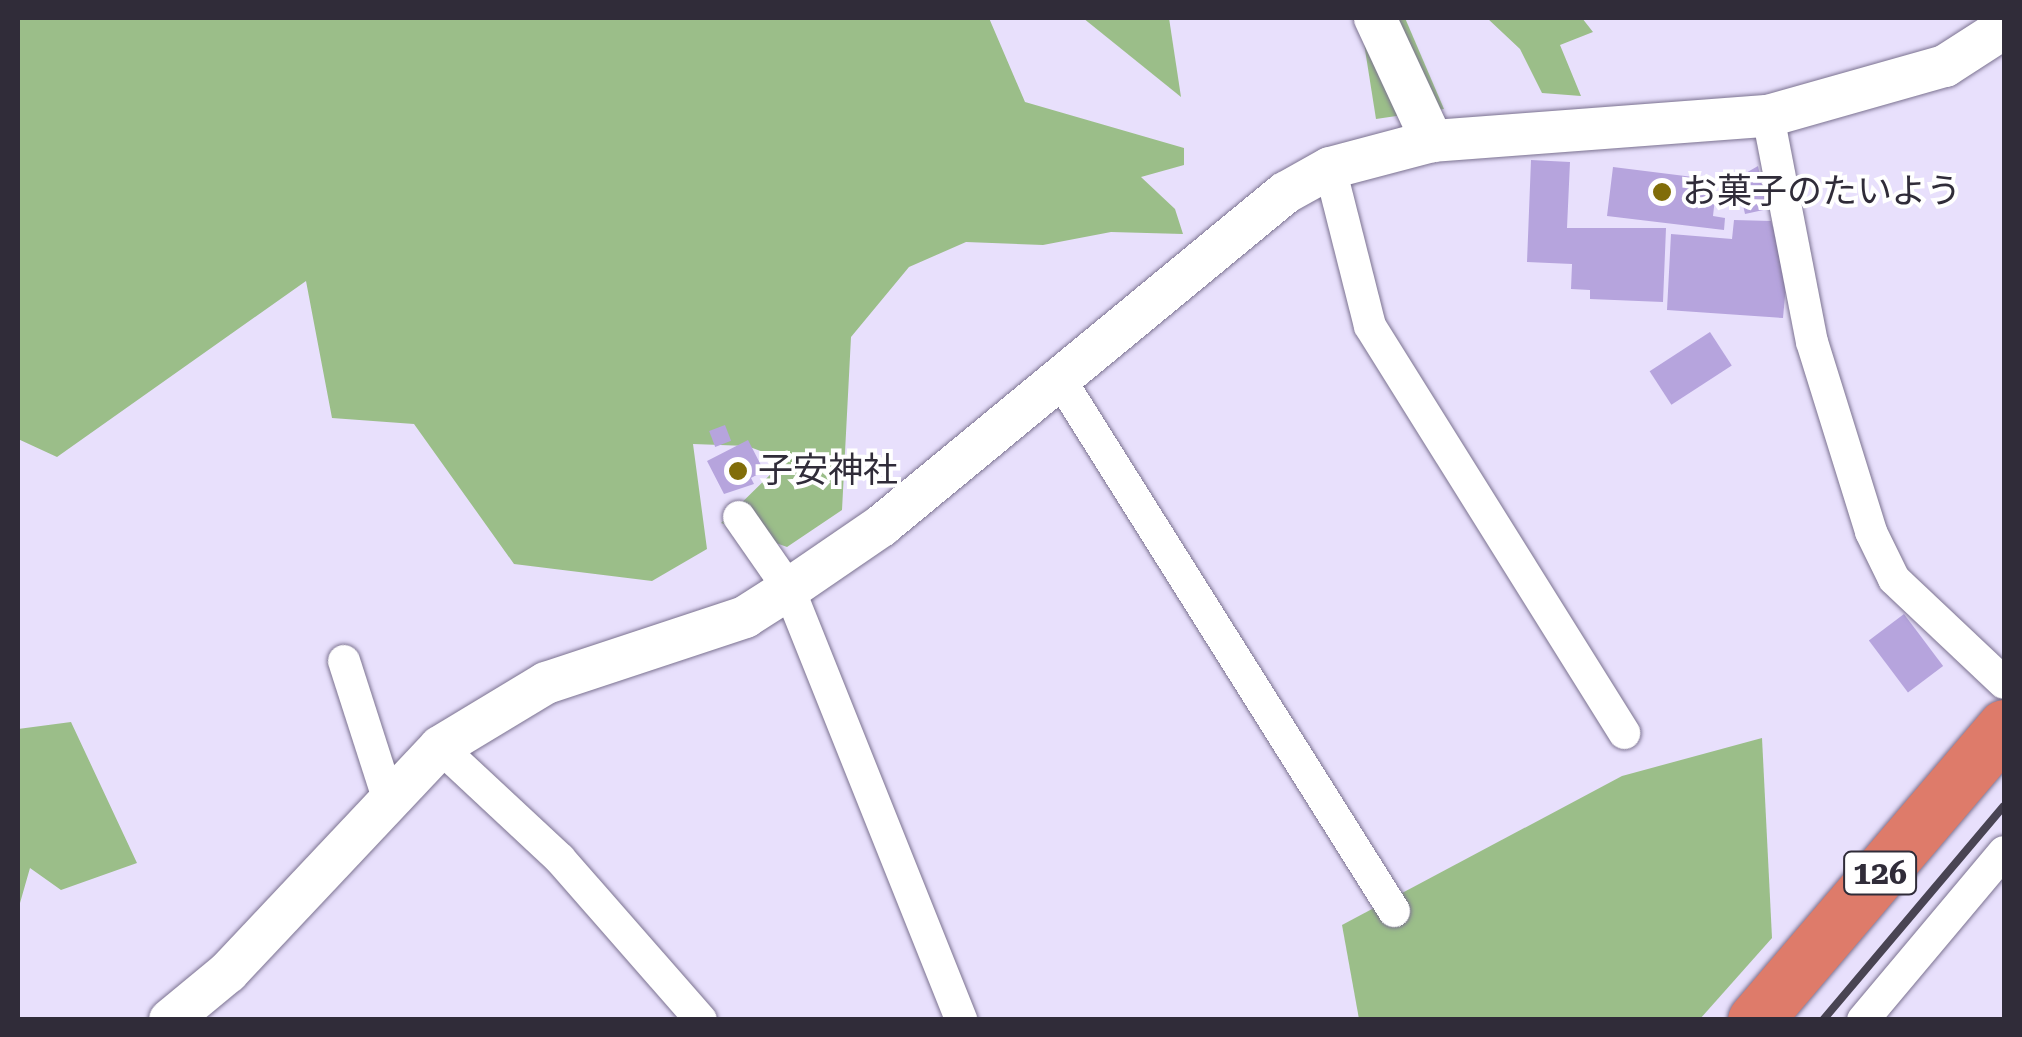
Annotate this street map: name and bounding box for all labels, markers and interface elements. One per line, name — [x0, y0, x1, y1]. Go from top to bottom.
place label: お菓子のたいよう — [1682, 171, 1962, 213]
marker: お菓子のたいよう — [1651, 181, 1673, 203]
place label: 子安神社 — [758, 450, 898, 492]
marker: 子安神社 — [727, 460, 749, 482]
road number: 126 — [1842, 846, 1918, 900]

